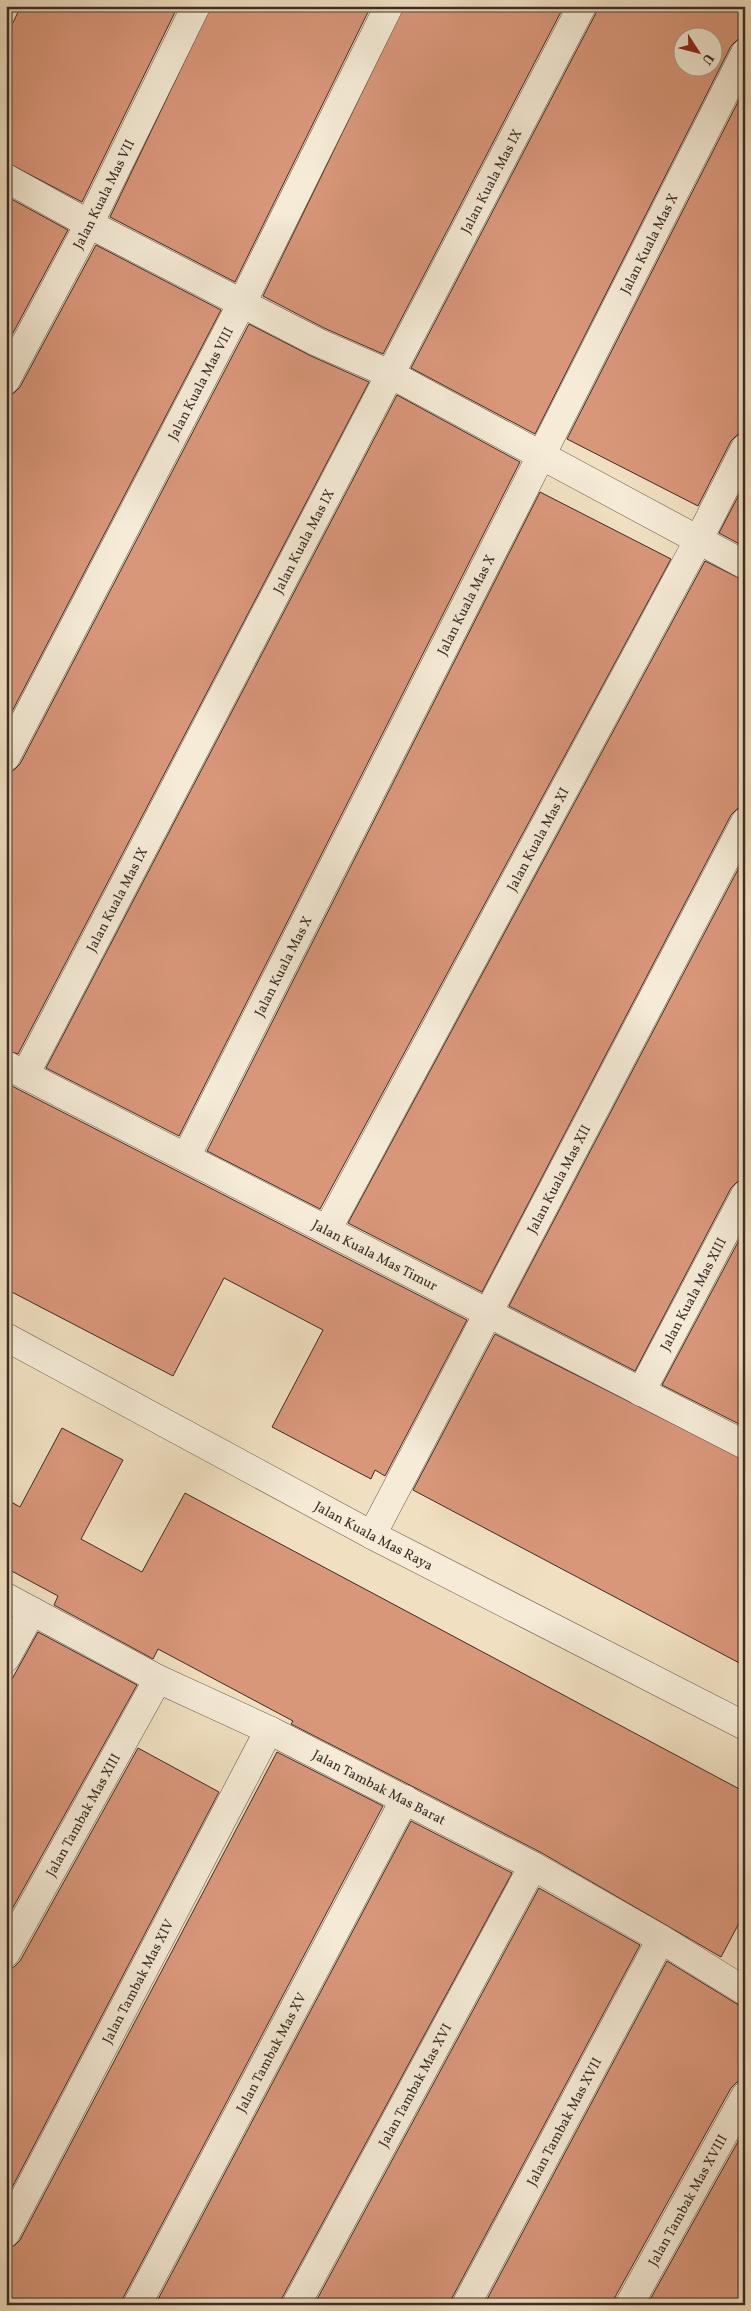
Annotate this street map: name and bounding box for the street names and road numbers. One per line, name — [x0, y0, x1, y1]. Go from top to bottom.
street label: Jalan Kuala Mas IX — [457, 126, 527, 237]
street label: Jalan Kuala Mas VII — [69, 137, 140, 253]
street label: Jalan Kuala Mas X — [616, 191, 683, 298]
street label: Jalan Kuala Mas VIII — [164, 324, 239, 444]
street label: Jalan Kuala Mas IX — [269, 486, 340, 597]
street label: Jalan Kuala Mas X — [434, 552, 500, 659]
street label: Jalan Kuala Mas XI — [503, 784, 575, 895]
street label: Jalan Kuala Mas IX — [83, 845, 153, 956]
street label: Jalan Kuala Mas X — [251, 913, 317, 1020]
street label: Jalan Kuala Mas XII — [523, 1122, 596, 1237]
street label: Jalan Kuala Mas Timur — [308, 1216, 440, 1296]
street label: Jalan Kuala Mas XIII — [656, 1235, 732, 1354]
street label: Jalan Kuala Mas Raya — [310, 1497, 436, 1576]
street label: Jalan Tambak Mas Barat — [309, 1746, 449, 1830]
street label: Jalan Tambak Mas XIII — [42, 1750, 126, 1881]
street label: Jalan Tambak Mas XIV — [99, 1916, 180, 2048]
street label: Jalan Tambak Mas XV — [233, 1989, 312, 2116]
street label: Jalan Tambak Mas XVI — [375, 2020, 457, 2151]
street label: Jalan Tambak Mas XVII — [523, 2054, 607, 2190]
street label: Jalan Tambak Mas XVIII — [644, 2131, 733, 2270]

